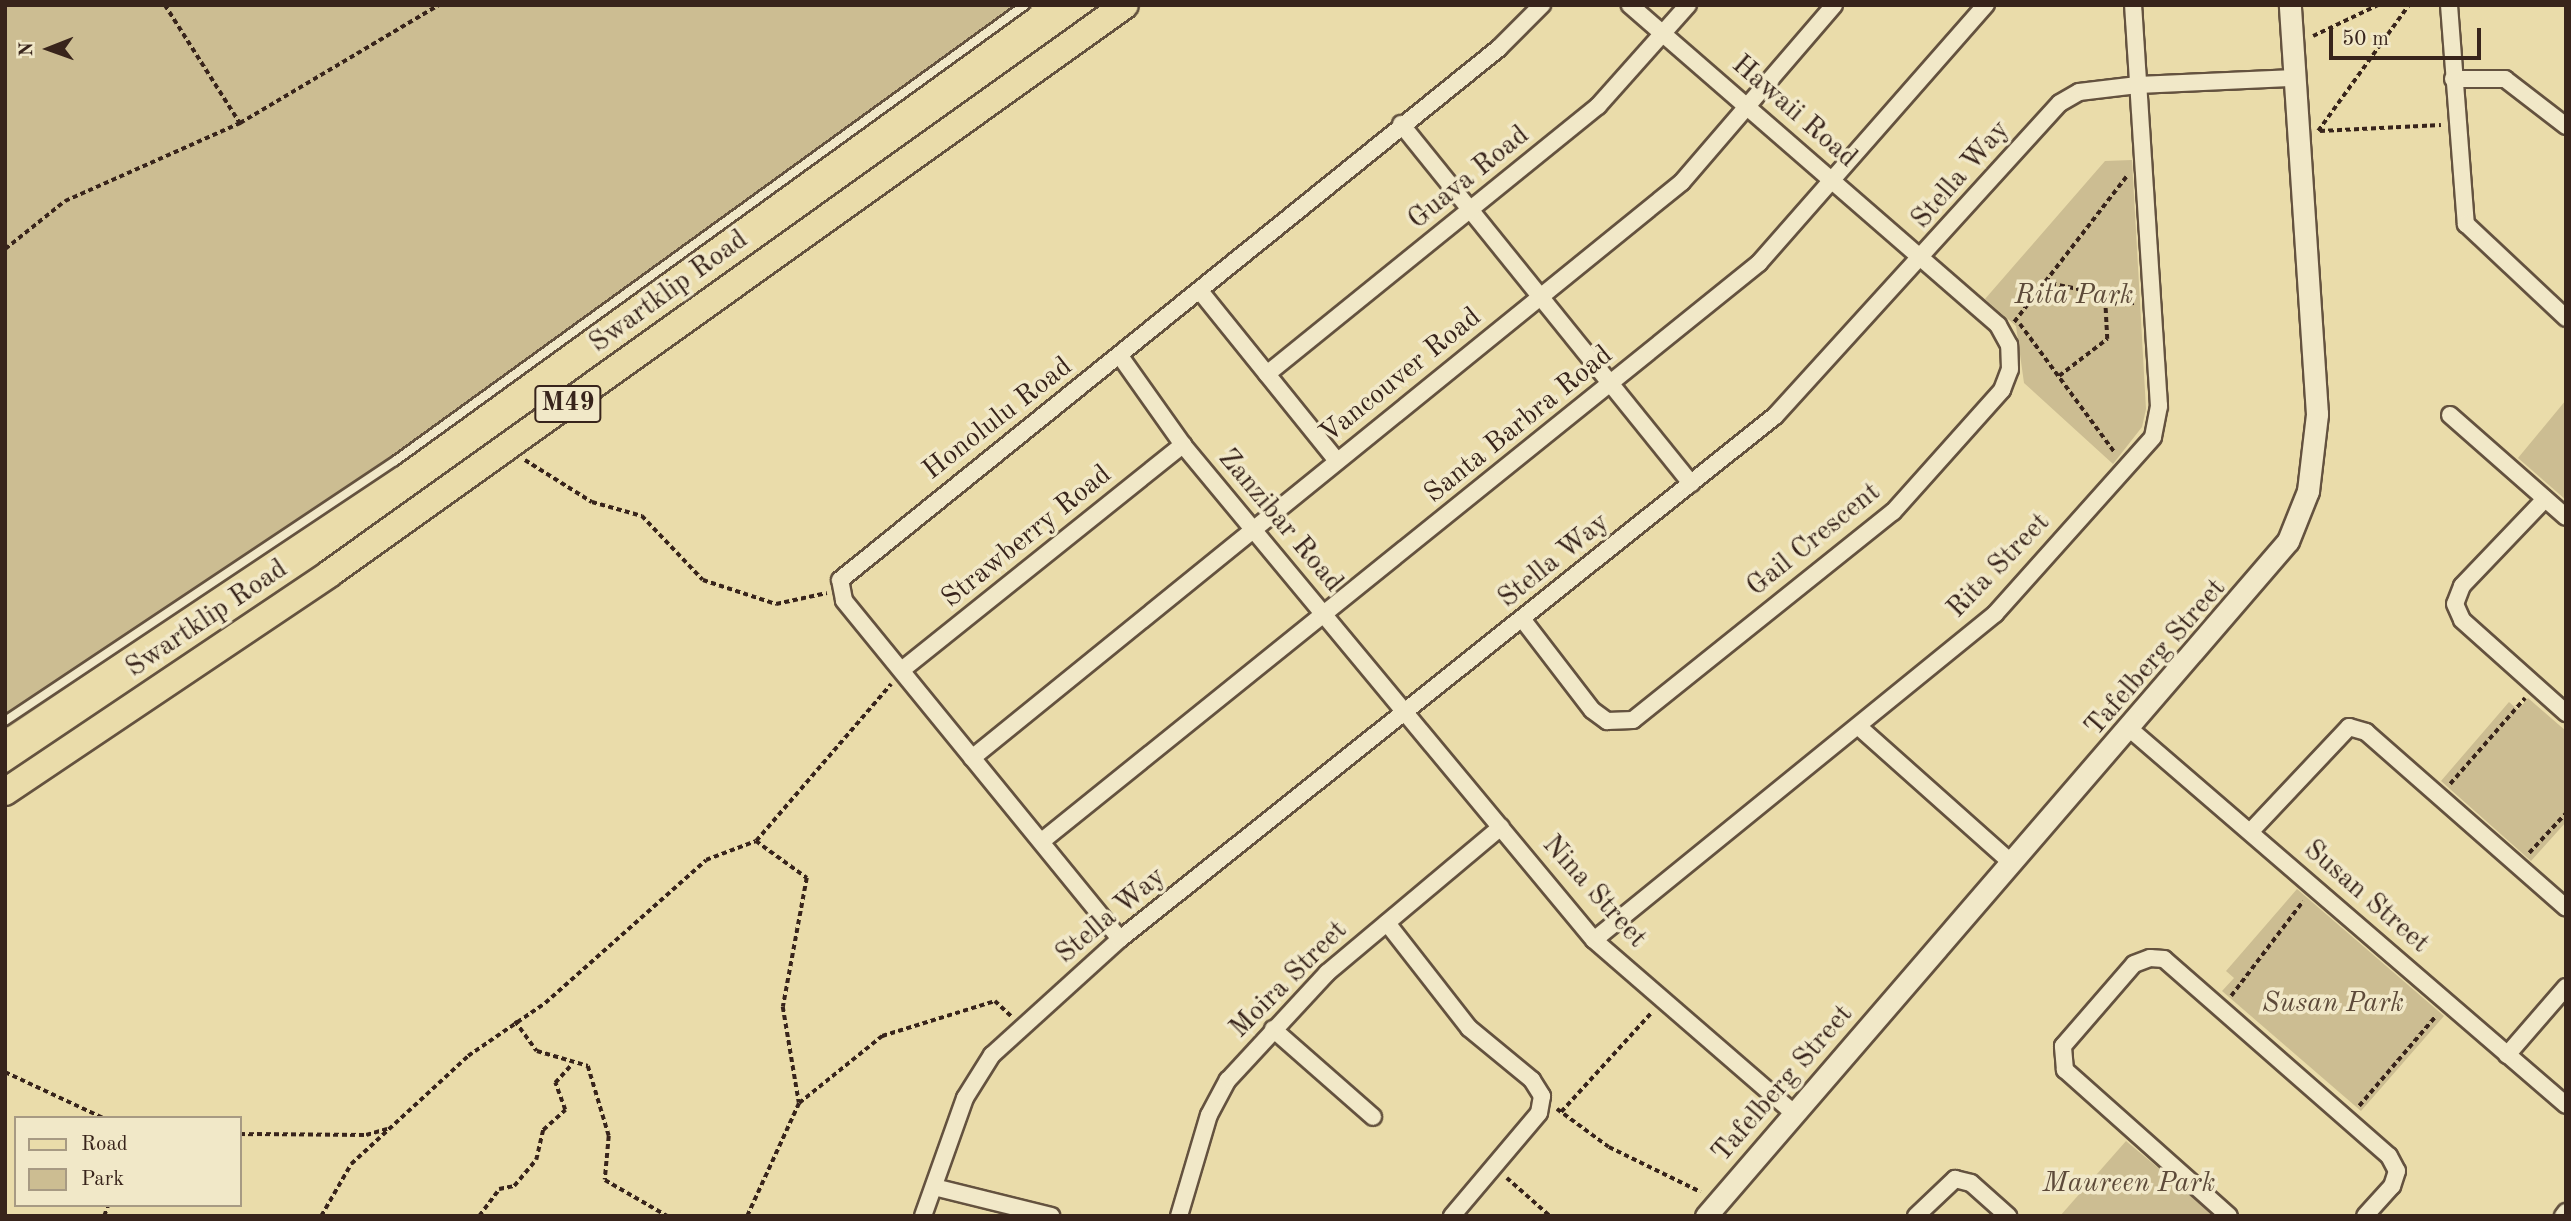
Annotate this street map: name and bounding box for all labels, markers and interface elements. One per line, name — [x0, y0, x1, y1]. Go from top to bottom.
north arrow — [14, 14, 84, 84]
scale bar — [2333, 14, 2485, 58]
text: 50 m — [2342, 29, 2389, 50]
text: N — [18, 42, 37, 57]
street label: Hawaii Road — [1724, 48, 1864, 176]
street label: Stella Way — [1905, 114, 2017, 236]
street label: Guava Road — [1402, 119, 1536, 237]
street label: Swartklip Road — [583, 223, 755, 361]
park label: Rita Park — [2014, 279, 2134, 313]
street label: Vancouver Road — [1314, 301, 1488, 451]
street label: Santa Barbra Road — [1418, 339, 1620, 511]
street label: Honolulu Road — [917, 350, 1079, 488]
road number: M49 — [533, 382, 603, 426]
street label: Zanzibar Road — [1210, 442, 1350, 600]
street label: Strawberry Road — [935, 458, 1119, 616]
street label: Gail Crescent — [1740, 476, 1888, 604]
street label: Stella Way — [1492, 506, 1616, 616]
street label: Rita Street — [1941, 506, 2057, 626]
street label: Swartklip Road — [120, 553, 294, 685]
street label: Tafelberg Street — [2078, 572, 2234, 744]
street label: Nina Street — [1535, 829, 1653, 955]
street label: Susan Street — [2296, 833, 2436, 961]
street label: Stella Way — [1049, 860, 1173, 972]
street label: Moira Street — [1223, 914, 1355, 1046]
park label: Susan Park — [2262, 987, 2404, 1021]
street label: Tafelberg Street — [1705, 998, 1861, 1170]
legend — [14, 1116, 242, 1207]
text: Road — [81, 1134, 128, 1155]
park label: Maureen Park — [2043, 1167, 2215, 1201]
text: Park — [81, 1169, 124, 1190]

